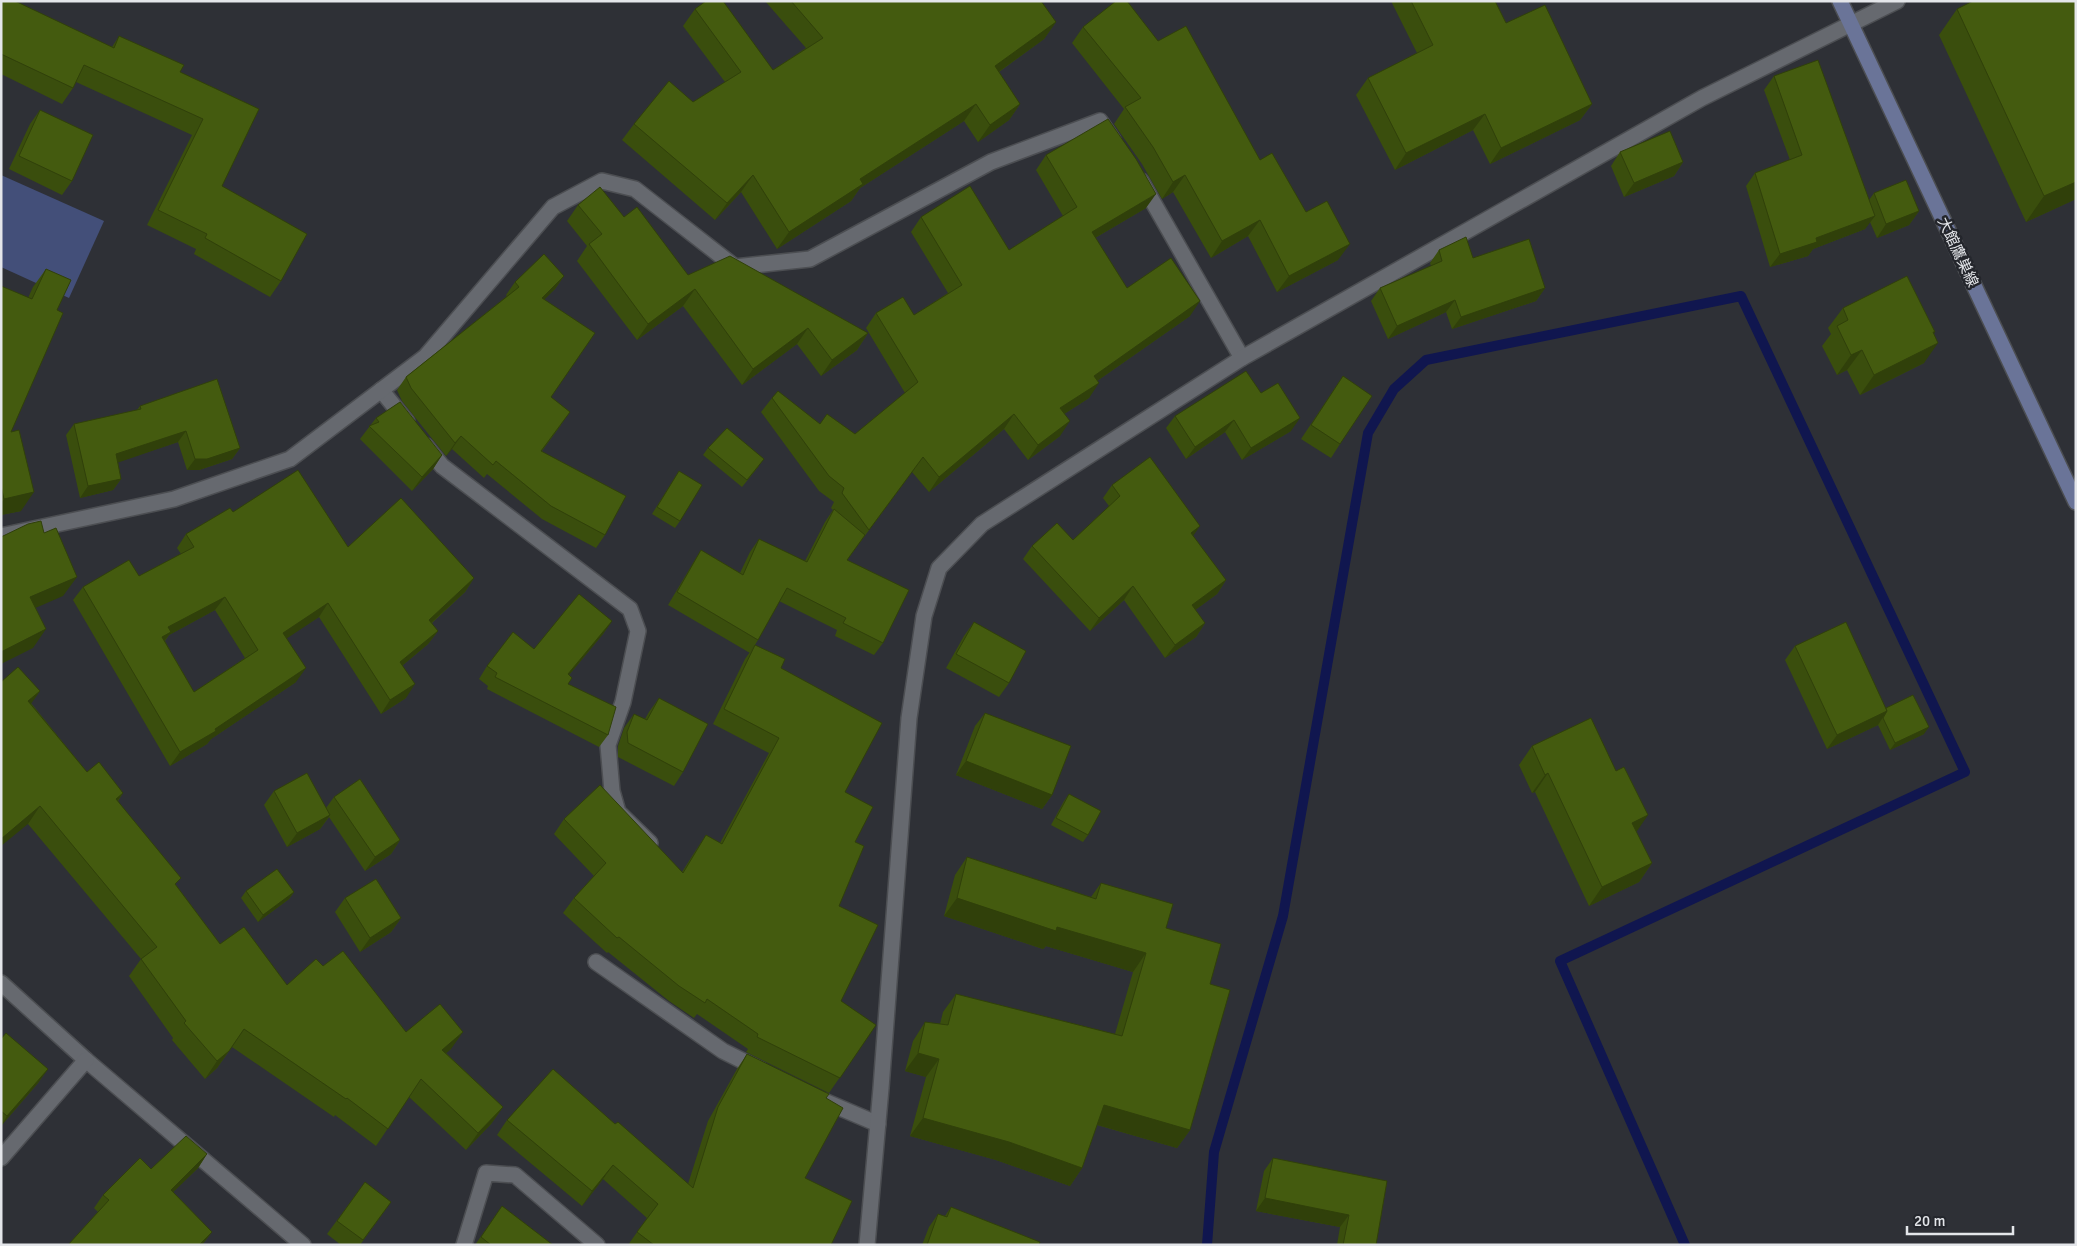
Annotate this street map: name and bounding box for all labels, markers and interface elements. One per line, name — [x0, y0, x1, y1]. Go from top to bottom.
street label: 大館鷹巣線 — [1934, 214, 1982, 290]
scale bar — [1907, 1204, 2013, 1236]
text: 20 m — [1914, 1212, 1945, 1230]

